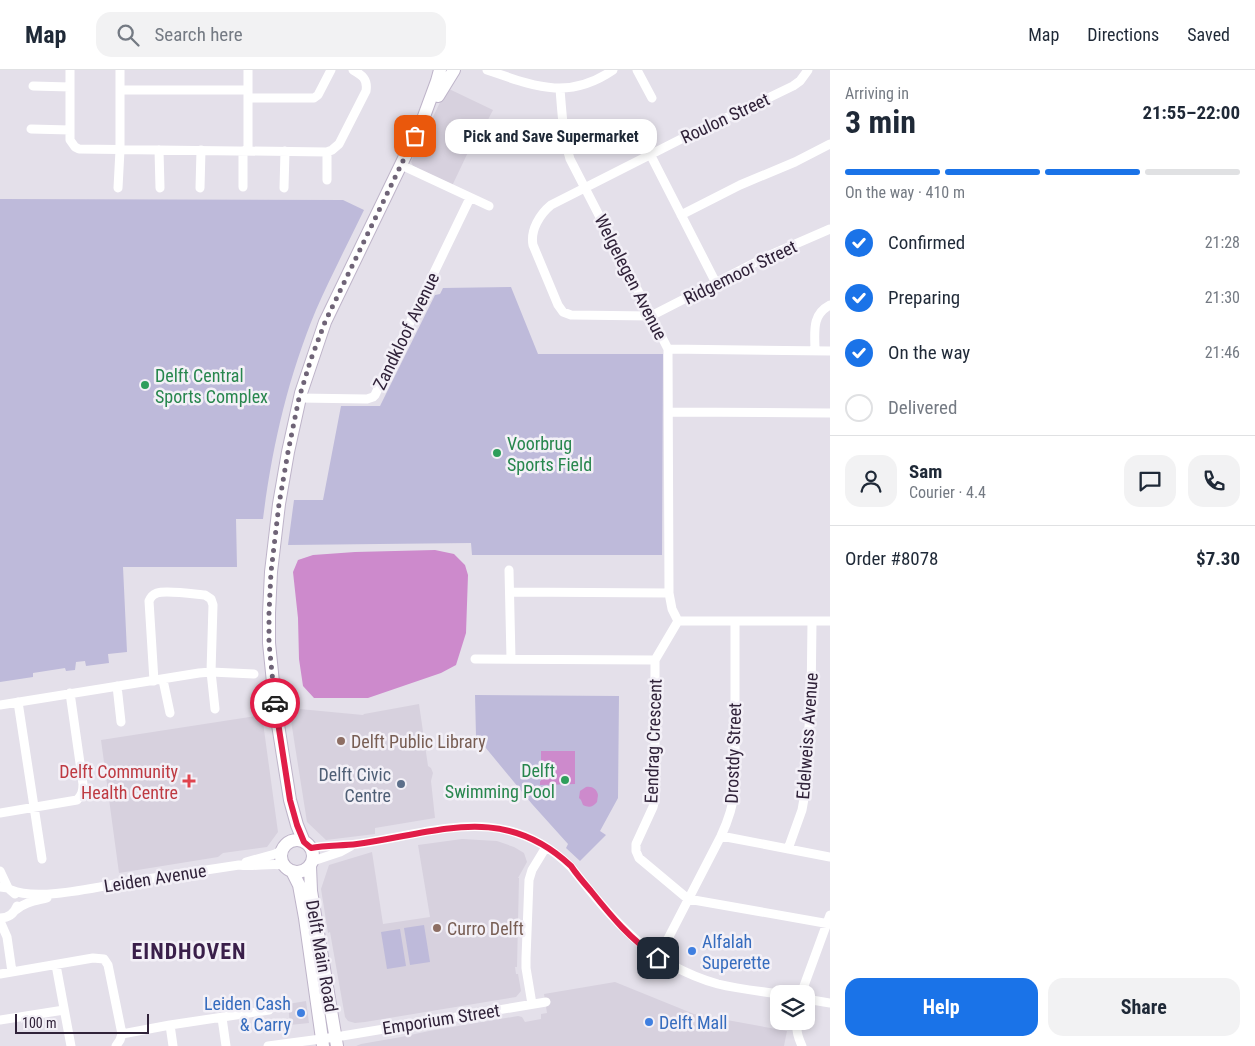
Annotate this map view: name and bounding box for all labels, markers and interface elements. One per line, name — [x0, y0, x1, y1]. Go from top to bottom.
search box — [96, 12, 446, 57]
text: Map — [25, 21, 66, 49]
icon: search — [114, 21, 142, 49]
text: Search here — [154, 23, 243, 46]
text: Map — [1028, 24, 1059, 45]
text: Directions — [1087, 24, 1159, 45]
text: Saved — [1187, 24, 1230, 45]
text: Arriving in — [845, 84, 909, 103]
street label: Roulon Street — [677, 88, 773, 148]
text: 21:55–22:00 — [1142, 101, 1240, 124]
text: 3 min — [845, 103, 916, 141]
pin — [394, 115, 436, 157]
callout: Pick and Save Supermarket — [445, 118, 658, 154]
icon: bag — [401, 122, 429, 150]
text: Pick and Save Supermarket — [463, 127, 639, 146]
text: On the way · 410 m — [845, 183, 965, 202]
street label: Welgelegen Avenue — [590, 211, 672, 343]
icon: check — [845, 229, 873, 257]
text: Confirmed — [888, 231, 965, 254]
text: 21:28 — [1205, 233, 1240, 252]
street label: Ridgemoor Street — [680, 236, 800, 308]
street label: Zandkloof Avenue — [369, 269, 443, 393]
icon: check — [845, 284, 873, 312]
text: Preparing — [888, 286, 960, 309]
text: 21:30 — [1205, 288, 1240, 307]
icon: check — [845, 339, 873, 367]
text: On the way — [888, 341, 970, 364]
text: 21:46 — [1205, 343, 1240, 362]
place label: Delft Central Sports Complex — [155, 365, 268, 407]
marker: Delft Central Sports Complex — [139, 379, 151, 391]
text: Delivered — [888, 396, 957, 419]
place label: Voorbrug Sports Field — [507, 433, 592, 475]
marker: Voorbrug Sports Field — [491, 447, 503, 459]
button: person — [845, 455, 897, 507]
button: chat — [1124, 455, 1176, 507]
button: phone — [1188, 455, 1240, 507]
text: Sam — [909, 460, 942, 483]
text: Courier · 4.4 — [909, 483, 986, 502]
text: Order #8078 — [845, 547, 938, 570]
text: $7.30 — [1196, 547, 1240, 570]
street label: Edelweiss Avenue — [792, 672, 822, 800]
courier — [250, 678, 300, 728]
street label: Eendrag Crescent — [640, 678, 666, 804]
icon: car — [261, 689, 289, 717]
street label: Drostdy Street — [721, 702, 745, 804]
place label: Delft Public Library — [351, 731, 486, 752]
marker: Delft Public Library — [335, 735, 347, 747]
place label: Delft Swimming Pool — [445, 760, 555, 802]
place label: Delft Community Health Centre — [59, 761, 178, 803]
place label: Delft Civic Centre — [319, 764, 391, 806]
marker: Delft Community Health Centre — [182, 774, 196, 788]
marker: Delft Swimming Pool — [559, 774, 571, 786]
marker: Delft Civic Centre — [395, 778, 407, 790]
street label: Leiden Avenue — [102, 860, 208, 896]
street label: Delft Main Road — [302, 898, 342, 1014]
place label: Curro Delft — [447, 918, 524, 939]
marker: Curro Delft — [431, 922, 443, 934]
place label: Alfalah Superette — [702, 931, 770, 973]
pin — [637, 937, 679, 979]
district label: EINDHOVEN — [131, 939, 247, 964]
icon: home — [644, 944, 672, 972]
marker: Alfalah Superette — [686, 945, 698, 957]
button: Help — [845, 978, 1038, 1036]
button: Share — [1048, 978, 1240, 1036]
map controls — [770, 985, 815, 1030]
button: layers — [770, 985, 815, 1030]
place label: Leiden Cash & Carry — [204, 993, 292, 1035]
street label: Emporium Street — [381, 999, 501, 1039]
marker: Leiden Cash & Carry — [295, 1007, 307, 1019]
scale bar — [15, 1011, 149, 1034]
place label: Delft Mall — [659, 1012, 727, 1033]
text: 100 m — [22, 1015, 57, 1031]
marker: Delft Mall — [643, 1016, 655, 1028]

